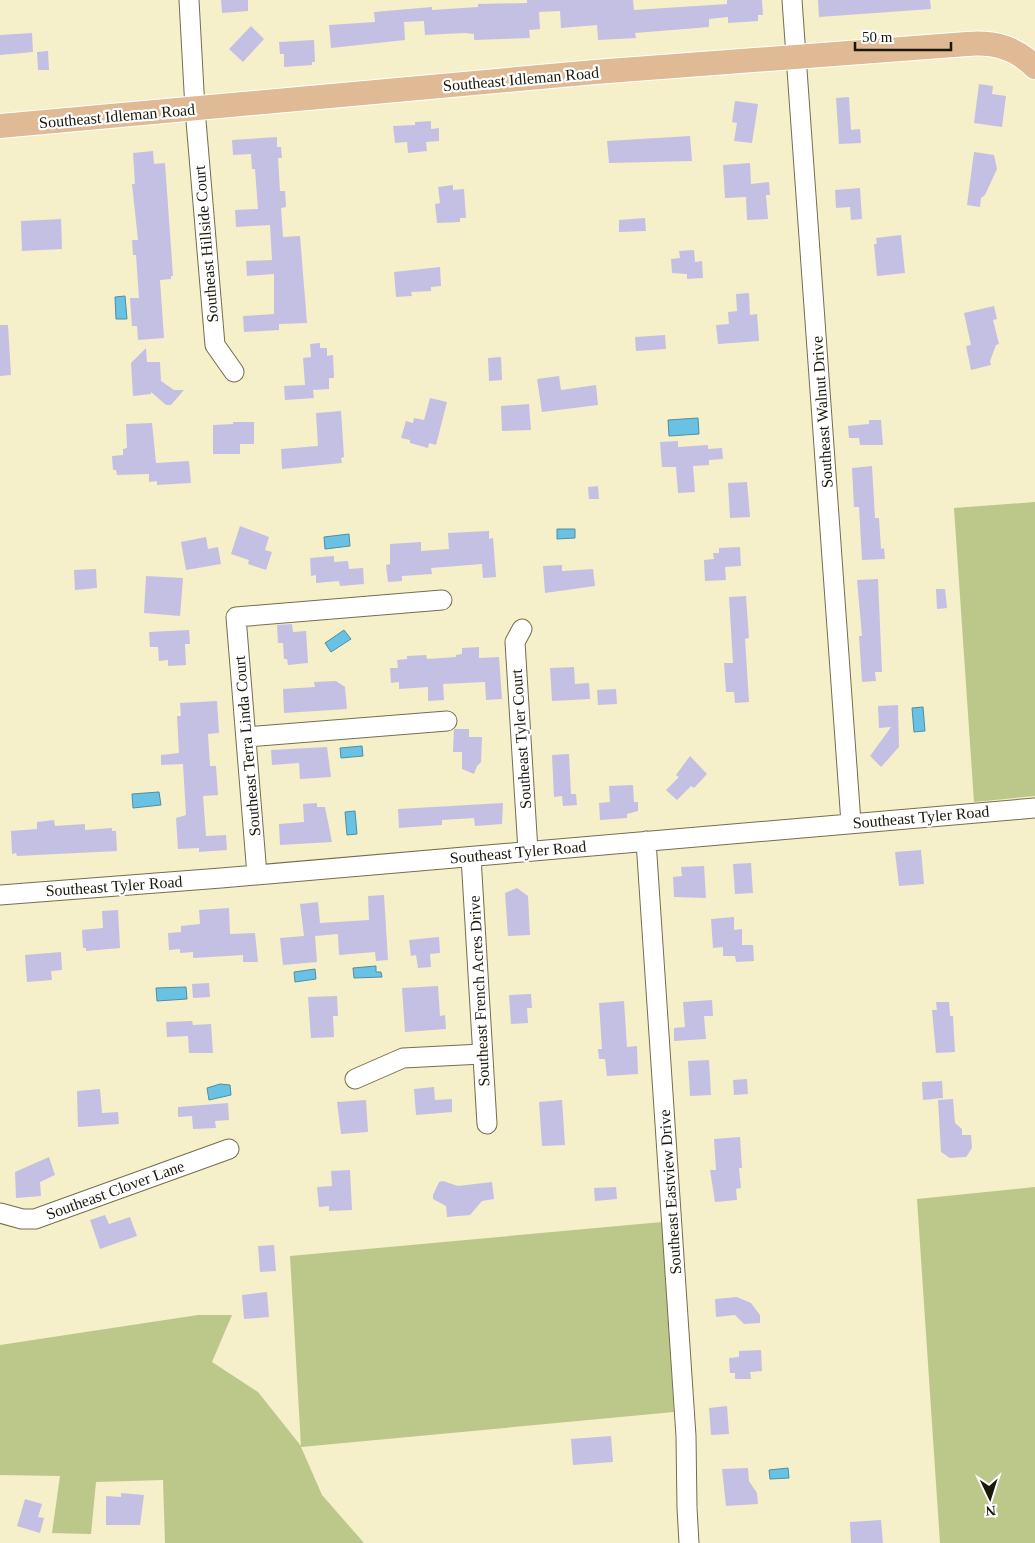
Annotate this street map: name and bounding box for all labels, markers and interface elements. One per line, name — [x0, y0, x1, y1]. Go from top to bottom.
scale bar — [855, 20, 951, 52]
text: 50 m — [862, 29, 893, 45]
street label: Southeast Idleman Road — [442, 64, 600, 94]
street label: Southeast Idleman Road — [38, 101, 196, 131]
street label: Southeast Hillside Court — [191, 164, 221, 323]
street label: Southeast Walnut Drive — [808, 336, 836, 488]
street label: Southeast Terra Linda Court — [231, 654, 263, 837]
street label: Southeast Tyler Court — [508, 668, 535, 809]
street label: Southeast Tyler Road — [852, 803, 990, 832]
street label: Southeast Tyler Road — [449, 838, 587, 867]
street label: Southeast Tyler Road — [45, 873, 183, 900]
street label: Southeast French Acres Drive — [466, 895, 492, 1087]
street label: Southeast Eastview Drive — [656, 1109, 684, 1275]
street label: Southeast Clover Lane — [44, 1157, 186, 1223]
north arrow — [965, 1473, 1015, 1523]
text: N — [985, 1503, 996, 1518]

